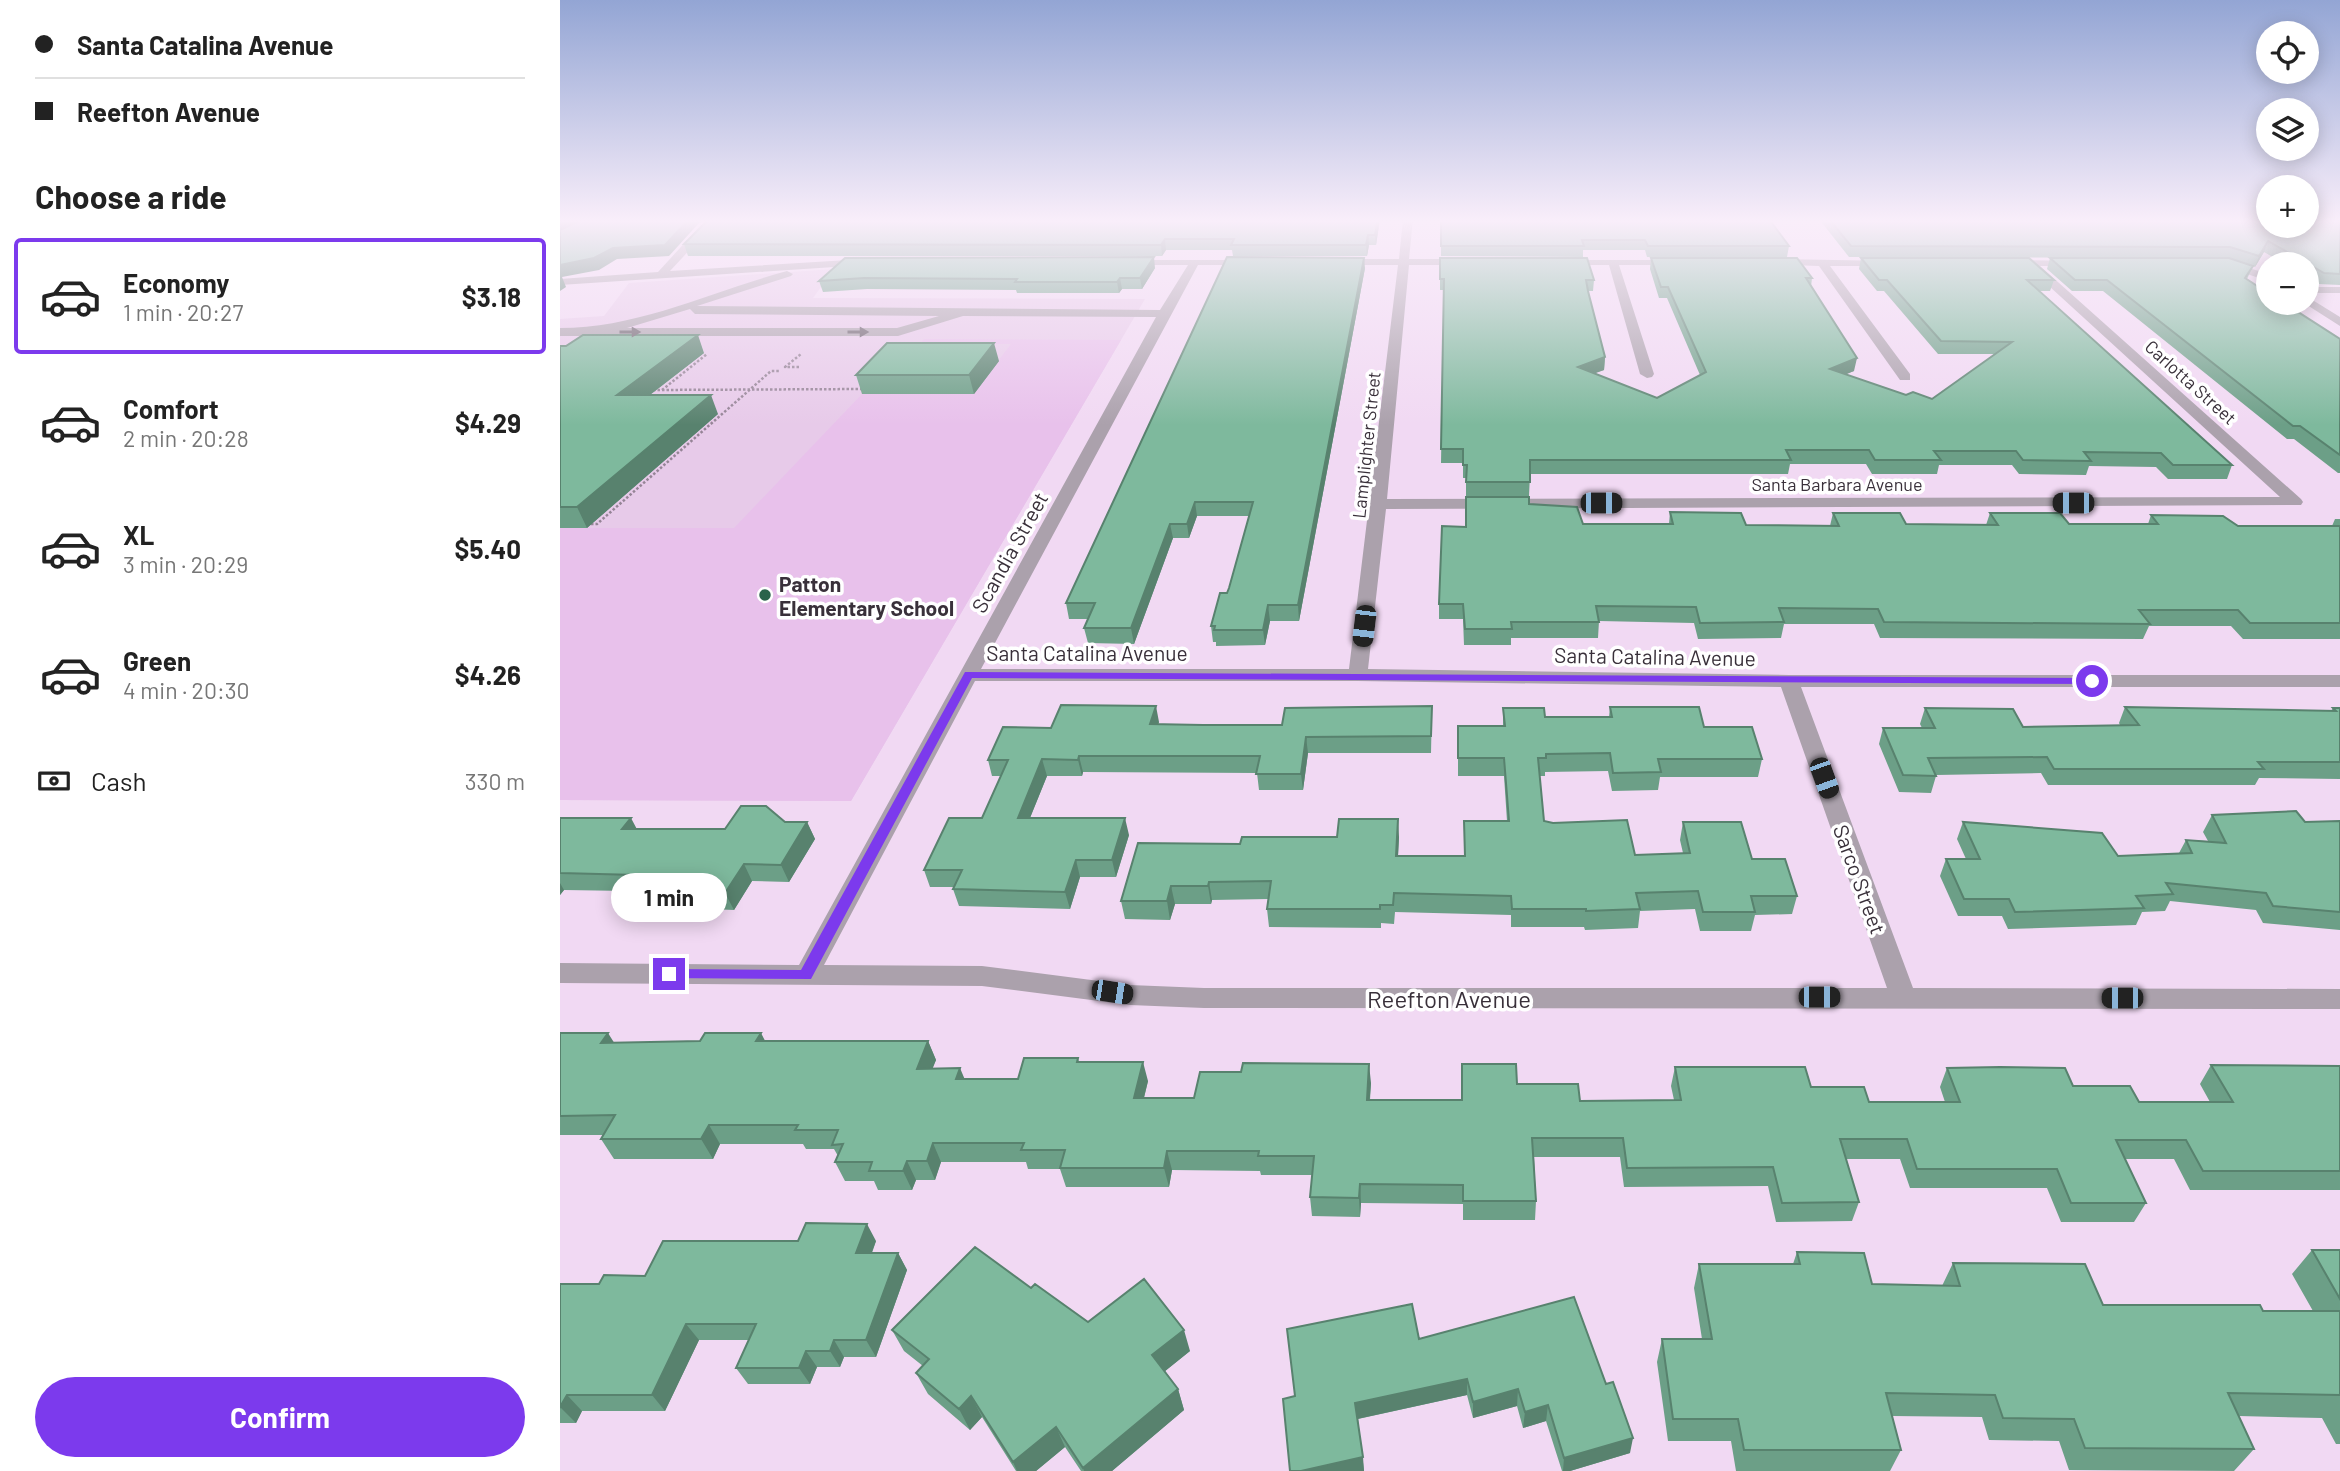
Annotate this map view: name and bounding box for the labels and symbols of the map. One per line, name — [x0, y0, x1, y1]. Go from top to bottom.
one-way arrow — [620, 326, 642, 338]
one-way arrow — [847, 326, 869, 338]
street label: Carlotta Street — [2141, 335, 2241, 429]
street label: Lamplighter Street — [1347, 371, 1385, 519]
street label: Santa Barbara Avenue — [1751, 473, 1923, 495]
street label: Scandia Street — [966, 487, 1052, 617]
car — [1581, 493, 1623, 514]
car — [2053, 493, 2095, 514]
place label: Patton Elementary School — [779, 571, 954, 620]
marker: Patton Elementary School — [757, 587, 773, 603]
car — [1352, 604, 1377, 648]
street label: Santa Catalina Avenue — [986, 640, 1188, 665]
street label: Santa Catalina Avenue — [1554, 642, 1756, 670]
route start — [2076, 665, 2108, 697]
car — [1807, 755, 1842, 801]
street label: Sarco Street — [1829, 821, 1891, 937]
callout: 1 min — [611, 872, 727, 922]
route end — [653, 958, 685, 990]
car — [1090, 978, 1135, 1006]
street label: Reefton Avenue — [1367, 984, 1531, 1013]
car — [1799, 987, 1841, 1008]
car — [2102, 988, 2144, 1009]

